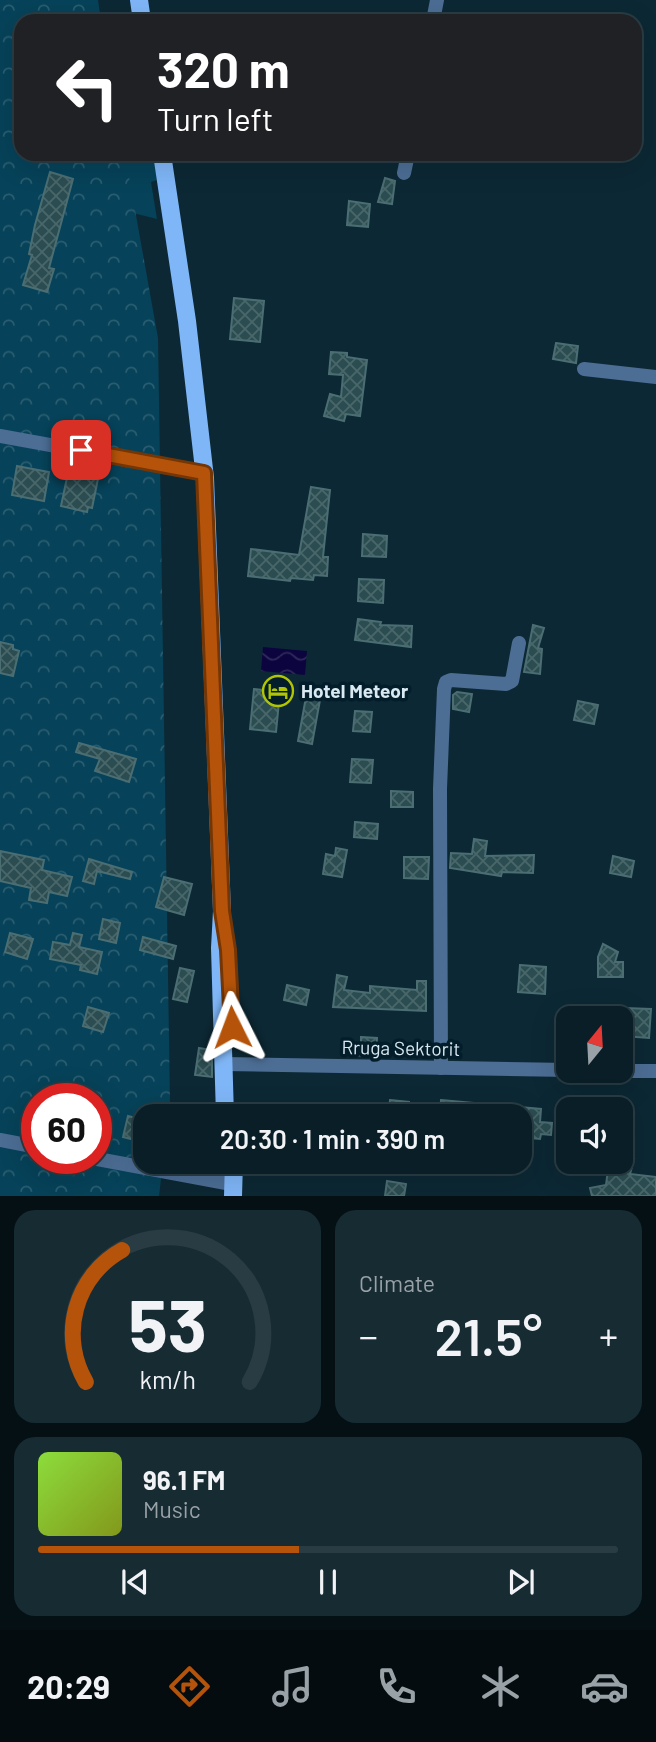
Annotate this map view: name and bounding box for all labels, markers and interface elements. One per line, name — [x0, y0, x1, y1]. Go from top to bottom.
text: 320 m — [157, 39, 290, 98]
icon: left — [42, 42, 133, 133]
text: Turn left — [157, 99, 274, 137]
pin — [51, 420, 111, 480]
icon: arrive — [62, 431, 100, 469]
hotel icon: Hotel Meteor — [261, 674, 295, 708]
place label: Hotel Meteor — [301, 679, 409, 702]
position arrow — [195, 990, 269, 1064]
north arrow — [556, 1006, 634, 1083]
map controls — [556, 1006, 633, 1174]
street label: Rruga Sektorit — [341, 1035, 461, 1060]
speed limit sign: 60 — [21, 1083, 112, 1174]
button: sound — [556, 1097, 633, 1174]
text: 20:30 · 1 min · 390 m — [220, 1123, 445, 1154]
text: Climate — [359, 1269, 435, 1297]
text: 53 — [128, 1280, 207, 1368]
text: 21.5° — [435, 1304, 542, 1366]
text: − — [359, 1312, 378, 1358]
text: + — [599, 1312, 618, 1358]
text: km/h — [139, 1364, 196, 1394]
text: 96.1 FM — [143, 1464, 225, 1495]
text: Music — [143, 1495, 201, 1523]
icon: previous — [116, 1563, 154, 1601]
icon: pause — [309, 1563, 347, 1601]
icon: next — [502, 1563, 540, 1601]
icon: directions — [165, 1662, 214, 1711]
icon: music — [268, 1662, 317, 1711]
icon: phone — [372, 1662, 421, 1711]
icon: climate — [476, 1662, 525, 1711]
icon: car — [580, 1662, 629, 1711]
text: 20:29 — [27, 1667, 110, 1705]

